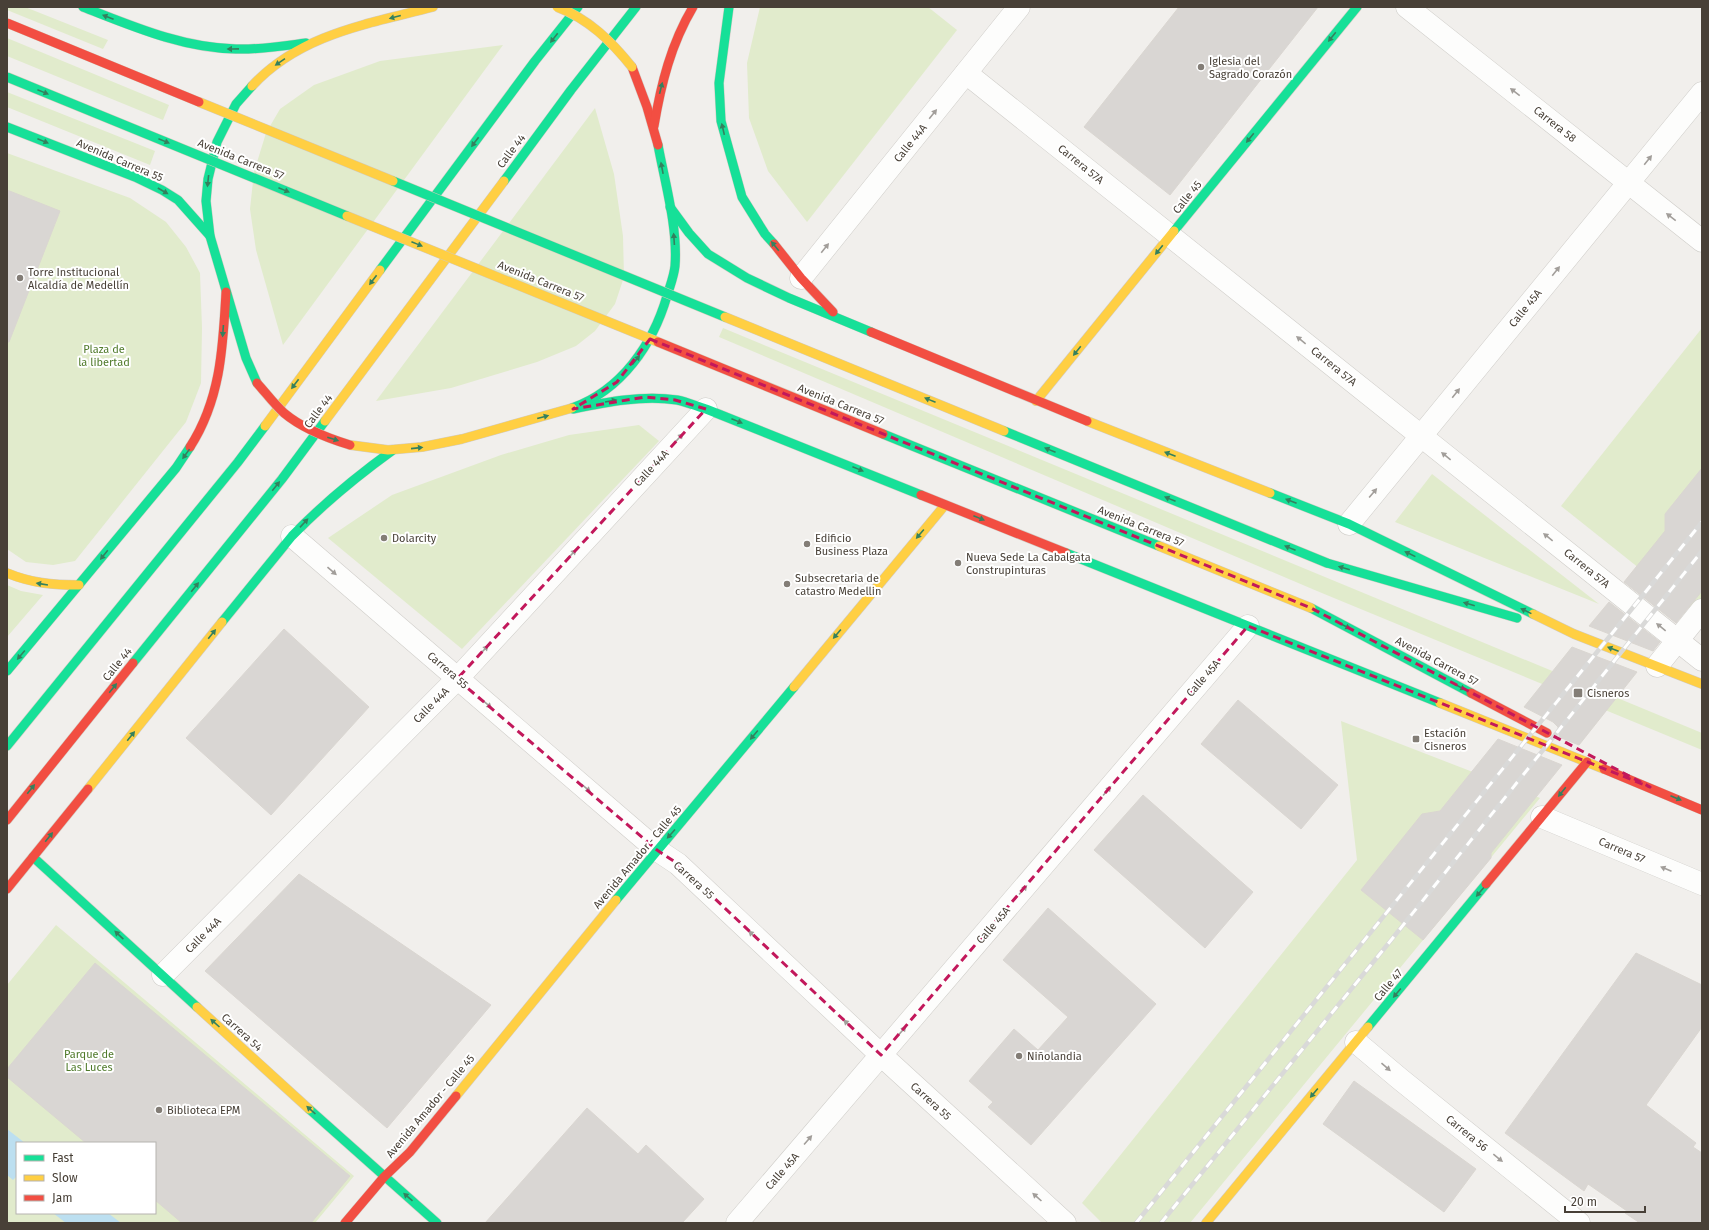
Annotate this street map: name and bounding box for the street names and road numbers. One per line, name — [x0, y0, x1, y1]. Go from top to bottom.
street label: Carrera 58 — [1531, 104, 1579, 145]
street label: Calle 44A — [891, 121, 930, 165]
street label: Calle 44 — [494, 132, 528, 171]
street label: Avenida Carrera 55 — [75, 136, 165, 185]
street label: Avenida Carrera 57 — [196, 136, 286, 183]
street label: Carrera 57A — [1055, 142, 1107, 187]
street label: Calle 45 — [1170, 178, 1205, 216]
street label: Avenida Carrera 57 — [496, 258, 586, 305]
street label: Calle 45A — [1506, 286, 1545, 330]
street label: Carrera 57A — [1308, 344, 1360, 389]
street label: Avenida Carrera 57 — [796, 381, 886, 428]
street label: Calle 44 — [301, 392, 335, 431]
street label: Calle 44A — [631, 447, 672, 489]
street label: Avenida Carrera 57 — [1096, 503, 1186, 550]
street label: Carrera 57A — [1561, 546, 1613, 591]
street label: Avenida Carrera 57 — [1393, 634, 1480, 689]
street label: Calle 44 — [100, 645, 135, 684]
street label: Carrera 55 — [425, 649, 471, 692]
street label: Calle 45A — [1184, 657, 1223, 699]
street label: Calle 44A — [411, 684, 452, 726]
street label: Avenida Amador - Calle 45 — [590, 803, 685, 911]
street label: Carrera 57 — [1597, 835, 1647, 866]
street label: Carrera 55 — [671, 859, 717, 902]
street label: Calle 45A — [974, 904, 1013, 946]
street label: Calle 44A — [183, 914, 224, 956]
street label: Calle 47 — [1371, 967, 1406, 1004]
street label: Carrera 54 — [219, 1011, 265, 1054]
street label: Avenida Amador - Calle 45 — [383, 1052, 478, 1160]
street label: Carrera 55 — [908, 1080, 954, 1123]
street label: Carrera 56 — [1443, 1113, 1490, 1154]
street label: Calle 45A — [763, 1150, 802, 1192]

